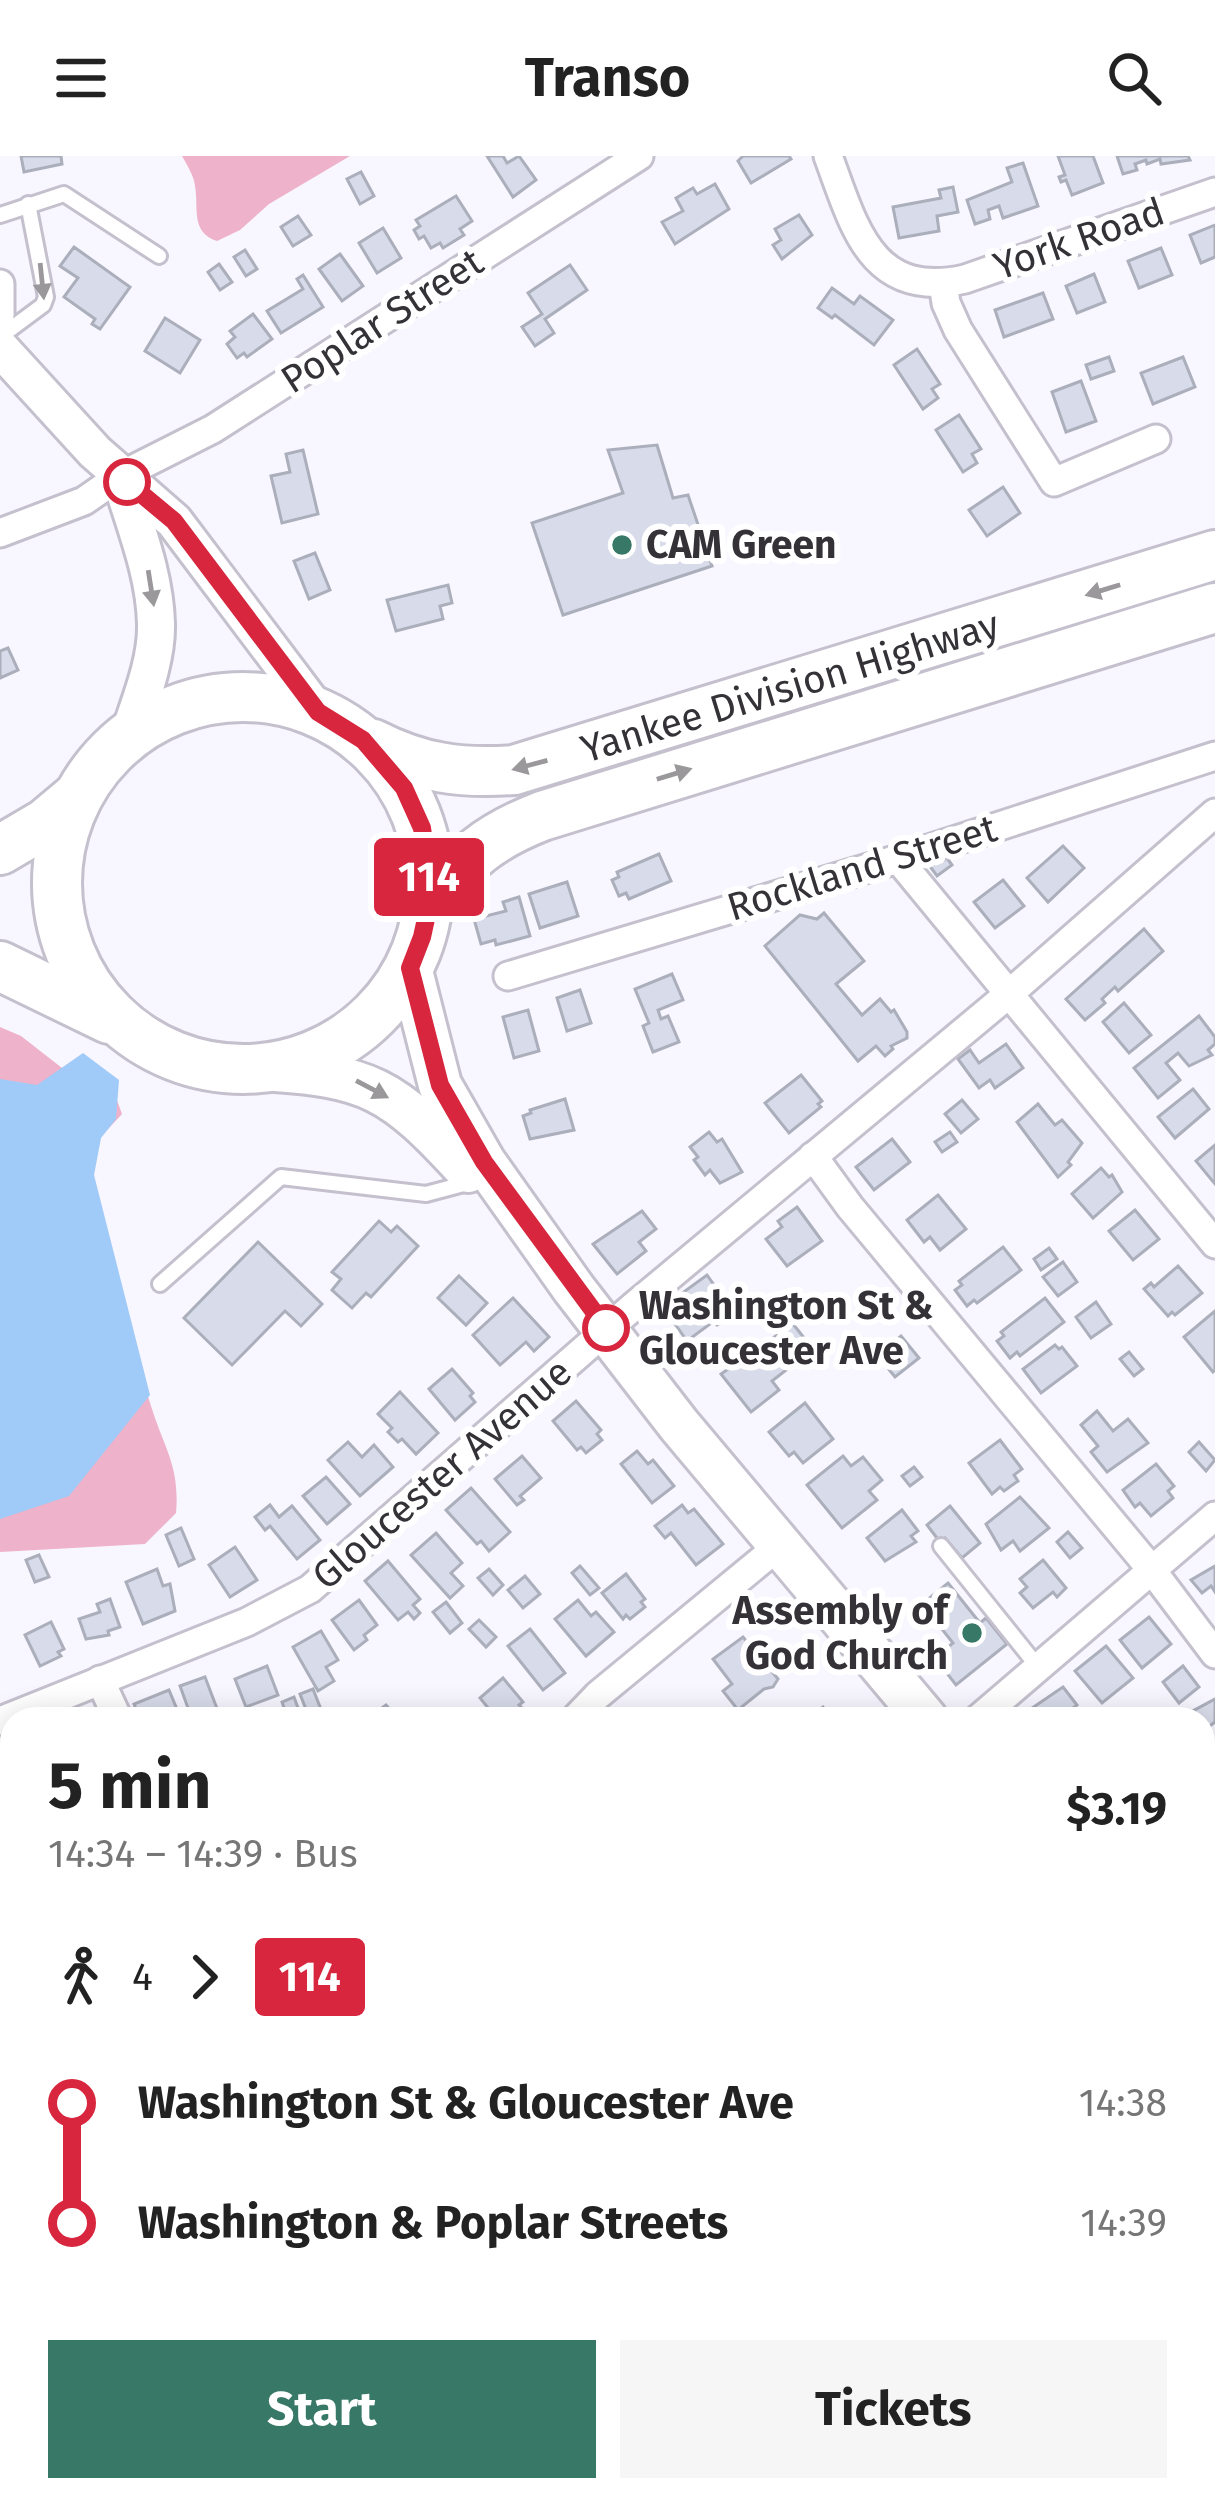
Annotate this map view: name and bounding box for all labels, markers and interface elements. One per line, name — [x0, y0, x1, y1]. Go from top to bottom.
icon: menu — [48, 45, 114, 111]
icon: search — [1101, 45, 1167, 111]
text: Transo — [525, 46, 690, 110]
street label: York Road — [988, 188, 1170, 290]
street label: Poplar Street — [273, 238, 492, 403]
one-way arrow — [33, 262, 52, 300]
unlabelled marker — [105, 460, 149, 504]
place label: CAM Green — [646, 522, 837, 568]
marker: CAM Green — [609, 532, 635, 558]
one-way arrow — [142, 570, 161, 607]
one-way arrow — [1084, 582, 1121, 600]
street label: Yankee Division Highway — [576, 602, 1004, 772]
one-way arrow — [511, 757, 548, 776]
one-way arrow — [656, 764, 692, 783]
street label: Rockland Street — [722, 805, 1003, 931]
line badge: 114 — [360, 838, 498, 916]
text: 114 — [398, 852, 460, 902]
one-way arrow — [354, 1078, 389, 1099]
place label: Washington St & Gloucester Ave — [639, 1283, 933, 1374]
marker: Washington St & Gloucester Ave — [584, 1306, 628, 1350]
street label: Gloucester Avenue — [303, 1349, 581, 1599]
place label: Assembly of God Church — [732, 1588, 951, 1679]
marker: Assembly of God Church — [959, 1620, 985, 1646]
text: 5 min — [48, 1746, 211, 1825]
text: $3.19 — [1067, 1782, 1167, 1836]
text: 14:34 – 14:39 · Bus — [48, 1831, 358, 1877]
icon: walk — [48, 1944, 114, 2010]
icon: forward — [171, 1944, 237, 2010]
text: 114 — [279, 1952, 341, 2002]
text: 4 — [132, 1954, 153, 2000]
text: Washington St & Gloucester Ave — [138, 2076, 794, 2130]
text: 14:38 — [1079, 2080, 1167, 2126]
text: Washington & Poplar Streets — [138, 2196, 728, 2250]
text: 14:39 — [1080, 2200, 1167, 2246]
button: Start — [48, 2340, 596, 2478]
button: Tickets — [620, 2340, 1167, 2478]

